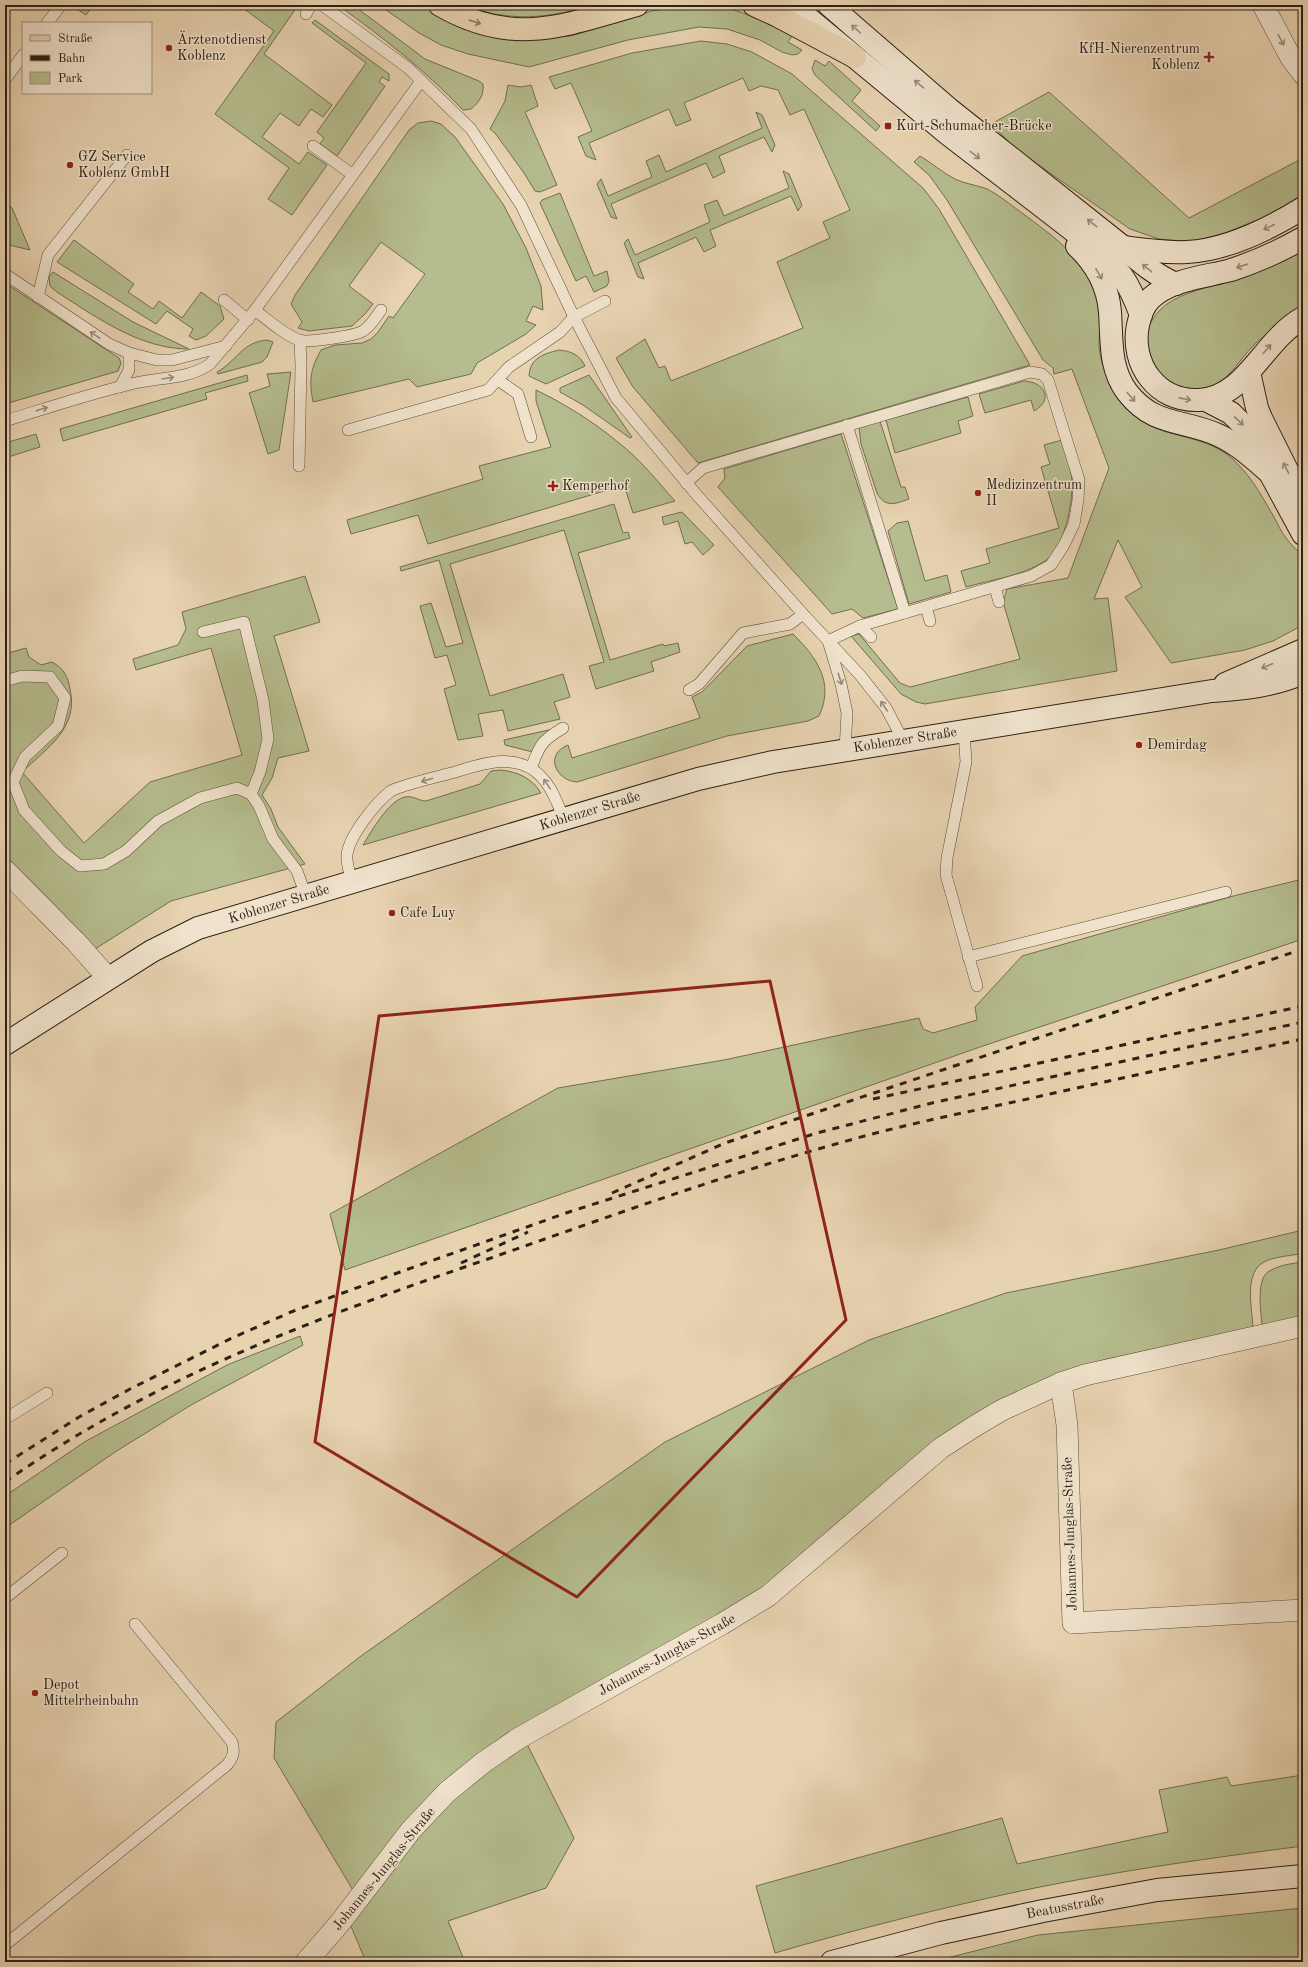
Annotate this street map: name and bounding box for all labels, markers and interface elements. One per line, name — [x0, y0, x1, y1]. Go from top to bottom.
one-way arrow — [468, 19, 481, 26]
legend — [22, 22, 152, 94]
one-way arrow — [850, 24, 861, 33]
place label: Ärztenotdienst Koblenz — [177, 30, 267, 63]
text: Straße — [58, 33, 93, 45]
one-way arrow — [1278, 33, 1286, 45]
place label: KfH-Nierenzentrum Koblenz — [1078, 42, 1200, 72]
marker: Ärztenotdienst Koblenz — [164, 43, 174, 53]
marker: KfH-Nierenzentrum Koblenz — [1203, 51, 1215, 63]
text: Bahn — [58, 53, 86, 65]
text: Park — [58, 73, 83, 85]
one-way arrow — [915, 80, 925, 89]
place label: Kurt-Schumacher-Brücke — [896, 119, 1052, 133]
marker: Kurt-Schumacher-Brücke — [883, 121, 893, 131]
place label: GZ Service Koblenz GmbH — [78, 150, 170, 180]
one-way arrow — [970, 151, 981, 160]
marker: GZ Service Koblenz GmbH — [65, 160, 75, 170]
one-way arrow — [1087, 218, 1098, 227]
one-way arrow — [1263, 224, 1275, 231]
one-way arrow — [1236, 263, 1249, 270]
one-way arrow — [1142, 264, 1153, 272]
one-way arrow — [1095, 268, 1103, 280]
one-way arrow — [90, 331, 101, 339]
one-way arrow — [1262, 344, 1271, 354]
one-way arrow — [161, 374, 174, 382]
one-way arrow — [1127, 391, 1136, 402]
one-way arrow — [1178, 395, 1191, 403]
one-way arrow — [36, 405, 49, 412]
one-way arrow — [1234, 416, 1244, 426]
one-way arrow — [1281, 462, 1289, 474]
place label: Medizinzentrum II — [986, 478, 1082, 508]
place label: Kemperhof — [562, 479, 630, 493]
marker: Kemperhof — [547, 480, 559, 492]
marker: Medizinzentrum II — [973, 488, 983, 498]
one-way arrow — [1262, 663, 1274, 670]
one-way arrow — [837, 672, 844, 685]
one-way arrow — [880, 701, 888, 712]
street label: Koblenzer Straße — [852, 725, 958, 755]
place label: Demirdag — [1147, 738, 1207, 752]
marker: Demirdag — [1134, 740, 1144, 750]
one-way arrow — [421, 777, 434, 784]
one-way arrow — [543, 779, 551, 790]
street label: Koblenzer Straße — [538, 789, 642, 833]
street label: Koblenzer Straße — [227, 882, 331, 926]
place label: Cafe Luy — [400, 906, 456, 920]
marker: Cafe Luy — [387, 908, 397, 918]
street label: Johannes-Junglas-Straße — [1060, 1457, 1080, 1611]
street label: Johannes-Junglas-Straße — [596, 1612, 738, 1698]
place label: Depot Mittelrheinbahn — [43, 1678, 139, 1708]
marker: Depot Mittelrheinbahn — [30, 1688, 40, 1698]
street label: Johannes-Junglas-Straße — [330, 1805, 438, 1933]
street label: Beatusstraße — [1025, 1893, 1105, 1921]

